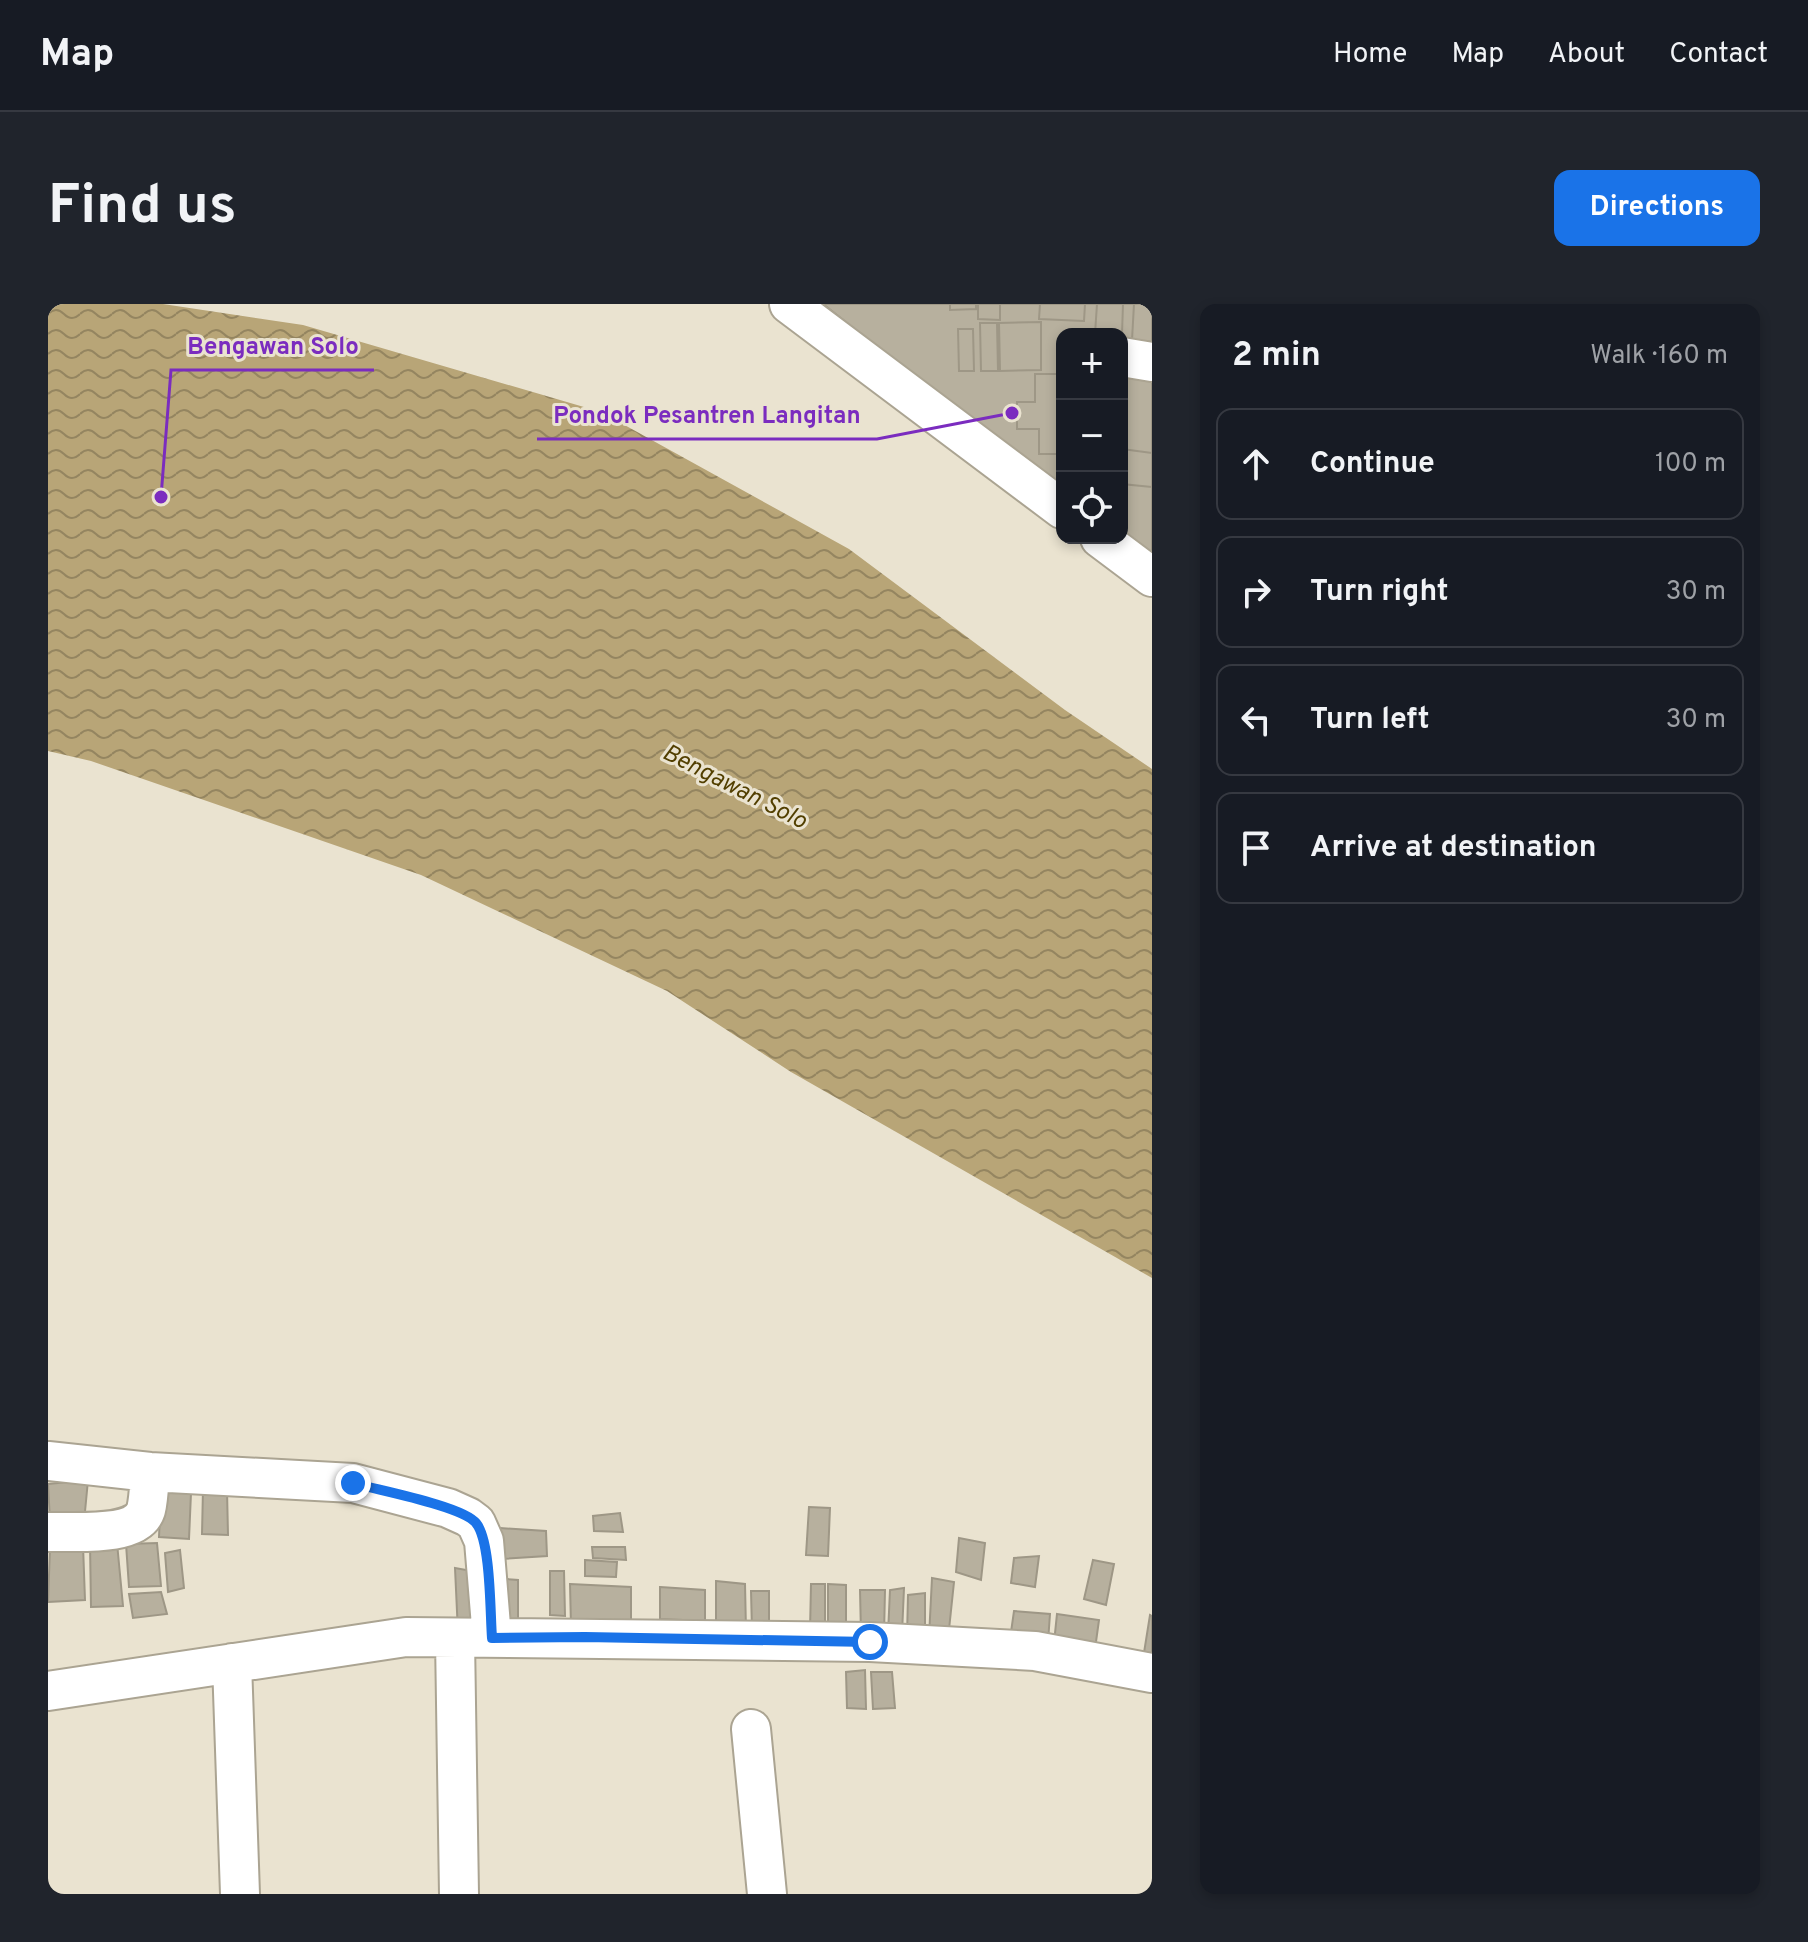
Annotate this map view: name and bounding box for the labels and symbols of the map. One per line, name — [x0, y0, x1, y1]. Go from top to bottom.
callout: Bengawan Solo — [171, 322, 374, 370]
text: Bengawan Solo — [187, 333, 359, 363]
callout: Pondok Pesantren Langitan — [537, 391, 877, 439]
text: Pondok Pesantren Langitan — [553, 402, 861, 432]
water label: Bengawan Solo — [657, 739, 812, 837]
route end — [335, 1465, 371, 1501]
route start — [852, 1624, 888, 1660]

